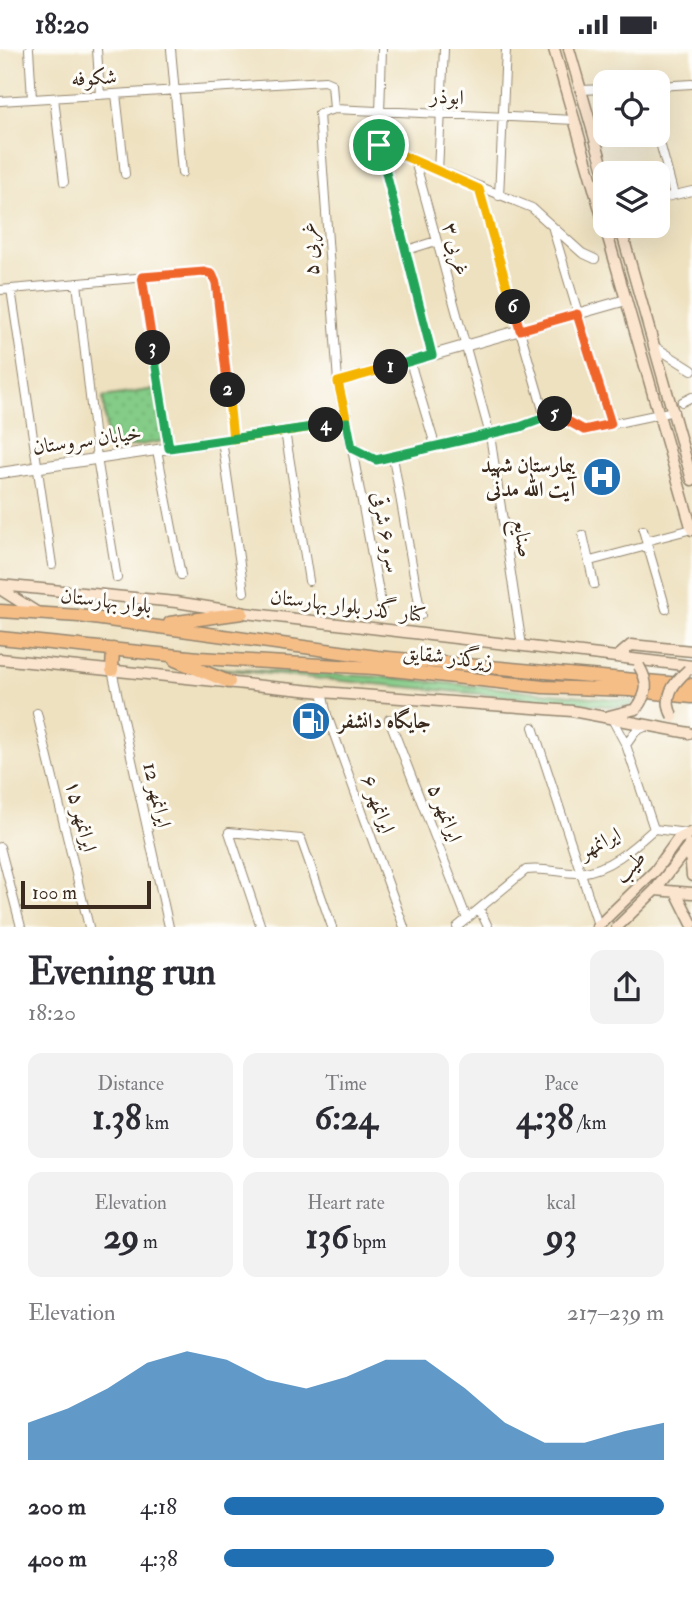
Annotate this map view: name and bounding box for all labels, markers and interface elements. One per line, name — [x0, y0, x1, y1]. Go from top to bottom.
text: 18:20 — [35, 9, 89, 41]
street label: شکوفه — [70, 63, 118, 93]
map controls — [593, 70, 670, 238]
button: locate — [593, 70, 670, 147]
street label: ابوذر — [428, 83, 464, 111]
pin — [349, 115, 409, 175]
icon: arrive — [360, 126, 398, 164]
button: layers — [593, 161, 670, 238]
street label: غربی ۳ — [435, 219, 476, 279]
street label: غربی ۵ — [295, 221, 326, 277]
pin: 6 — [496, 289, 530, 325]
text: 6 — [508, 294, 517, 318]
pin: 3 — [136, 331, 170, 365]
text: 3 — [149, 335, 156, 359]
pin: 1 — [374, 349, 408, 385]
text: 1 — [387, 354, 394, 378]
pin: 2 — [210, 373, 246, 407]
text: 2 — [223, 377, 232, 401]
pin: 5 — [538, 397, 572, 431]
text: 5 — [550, 401, 559, 425]
pin: 4 — [308, 407, 344, 443]
text: 4 — [320, 412, 331, 436]
street label: خیابان سروستان — [31, 419, 143, 461]
place label: بیمارستان شهید آیت الله مدنی — [481, 452, 577, 503]
hospital icon: بیمارستان شهید آیت الله مدنی — [581, 456, 623, 498]
street label: سرو ۶ شرقی — [365, 489, 407, 575]
street label: صنایع — [502, 517, 539, 560]
street label: کنار گذر بلوار بهارستان — [269, 581, 428, 629]
street label: بلوار بهارستان — [59, 582, 153, 620]
street label: زیرگذر شقایق — [401, 637, 495, 675]
fuel station icon: جایگاه دانشفر — [290, 700, 332, 742]
place label: جایگاه دانشفر — [336, 707, 431, 735]
street label: ایرانمهر 12 — [136, 760, 178, 830]
street label: ایرانمهر ۶ — [355, 771, 401, 837]
street label: ایرانمهر ۱۵ — [59, 777, 103, 855]
street label: ایرانمهر ۵ — [422, 780, 468, 846]
street label: ایرانمهر — [573, 821, 626, 866]
street label: طیب — [608, 845, 652, 889]
scale bar — [21, 878, 150, 910]
text: 100 m — [32, 881, 77, 905]
text: Evening run — [28, 948, 216, 996]
button: share — [590, 950, 664, 1024]
text: 18:20 — [28, 998, 76, 1027]
text: Distance — [97, 1072, 164, 1096]
text: Time — [325, 1072, 367, 1096]
text: Pace — [544, 1072, 578, 1096]
text: 1.38 — [92, 1096, 141, 1140]
text: 6:24 — [315, 1096, 377, 1140]
text: 4:38 — [516, 1096, 574, 1140]
text: km — [141, 1111, 169, 1135]
text: /km — [574, 1111, 606, 1135]
text: Elevation — [94, 1191, 167, 1215]
text: Heart rate — [307, 1191, 385, 1215]
text: kcal — [547, 1191, 576, 1215]
text: 29 — [103, 1215, 139, 1259]
text: 136 — [305, 1215, 349, 1259]
text: 93 — [546, 1215, 577, 1259]
text: m — [139, 1230, 158, 1254]
text: bpm — [349, 1230, 387, 1254]
text: Elevation — [28, 1298, 116, 1327]
text: 217–239 m — [567, 1298, 664, 1327]
text: 200 m — [28, 1492, 86, 1521]
text: 4:18 — [140, 1492, 177, 1521]
text: 400 m — [28, 1544, 87, 1573]
text: 4:38 — [140, 1544, 178, 1573]

